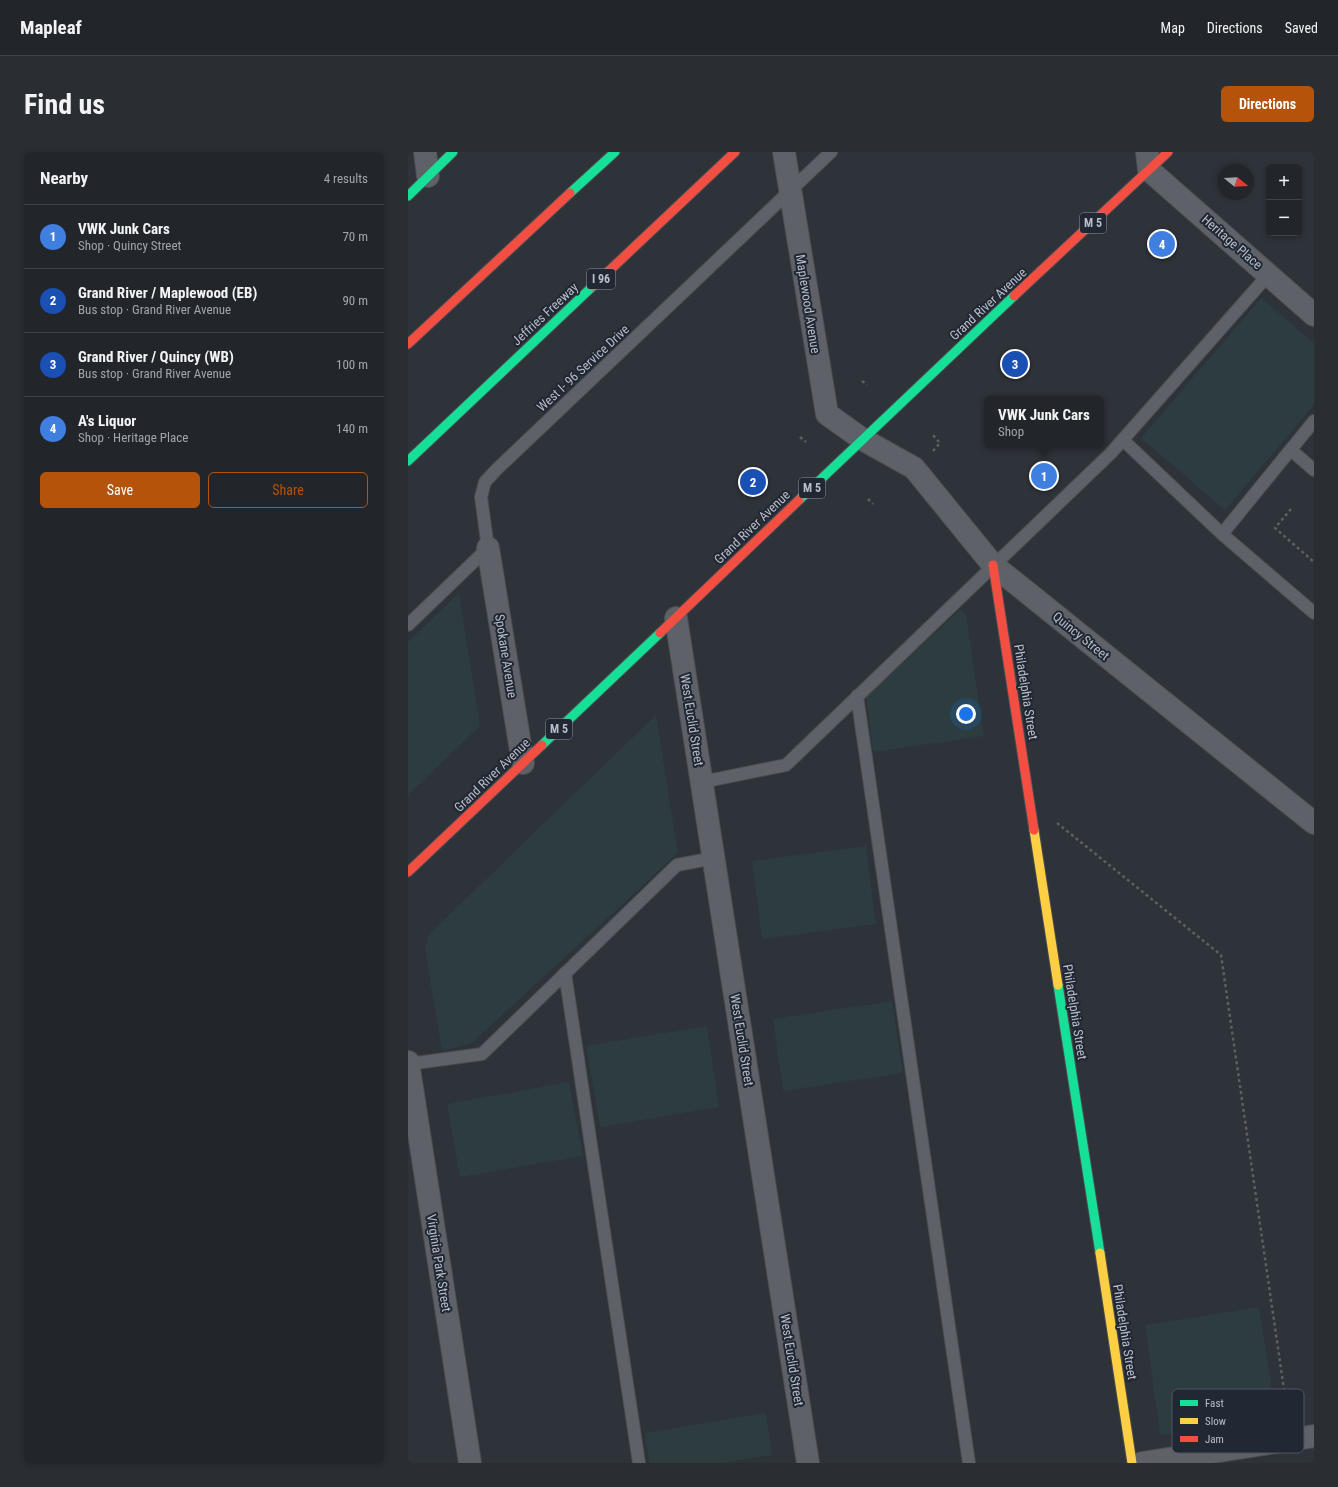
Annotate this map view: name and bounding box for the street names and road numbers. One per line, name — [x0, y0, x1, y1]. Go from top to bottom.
street label: Heritage Place — [1199, 212, 1265, 272]
road number: M 5 — [1080, 213, 1106, 233]
street label: Maplewood Avenue — [793, 253, 823, 355]
street label: Grand River Avenue — [947, 265, 1029, 343]
road number: I 96 — [587, 269, 615, 289]
street label: Jeffries Freeway — [509, 279, 582, 348]
street label: West I- 96 Service Drive — [534, 321, 632, 415]
road number: M 5 — [799, 478, 825, 498]
street label: Grand River Avenue — [711, 487, 793, 567]
street label: Quincy Street — [1050, 609, 1112, 663]
street label: Spokane Avenue — [492, 613, 520, 699]
street label: Philadelphia Street — [1011, 643, 1041, 741]
street label: West Euclid Street — [677, 673, 707, 767]
road number: M 5 — [546, 719, 572, 739]
street label: Grand River Avenue — [451, 735, 533, 815]
street label: Philadelphia Street — [1060, 963, 1090, 1061]
street label: West Euclid Street — [727, 993, 757, 1087]
street label: Virginia Park Street — [424, 1213, 454, 1313]
street label: Philadelphia Street — [1110, 1283, 1140, 1381]
street label: West Euclid Street — [777, 1313, 807, 1407]

